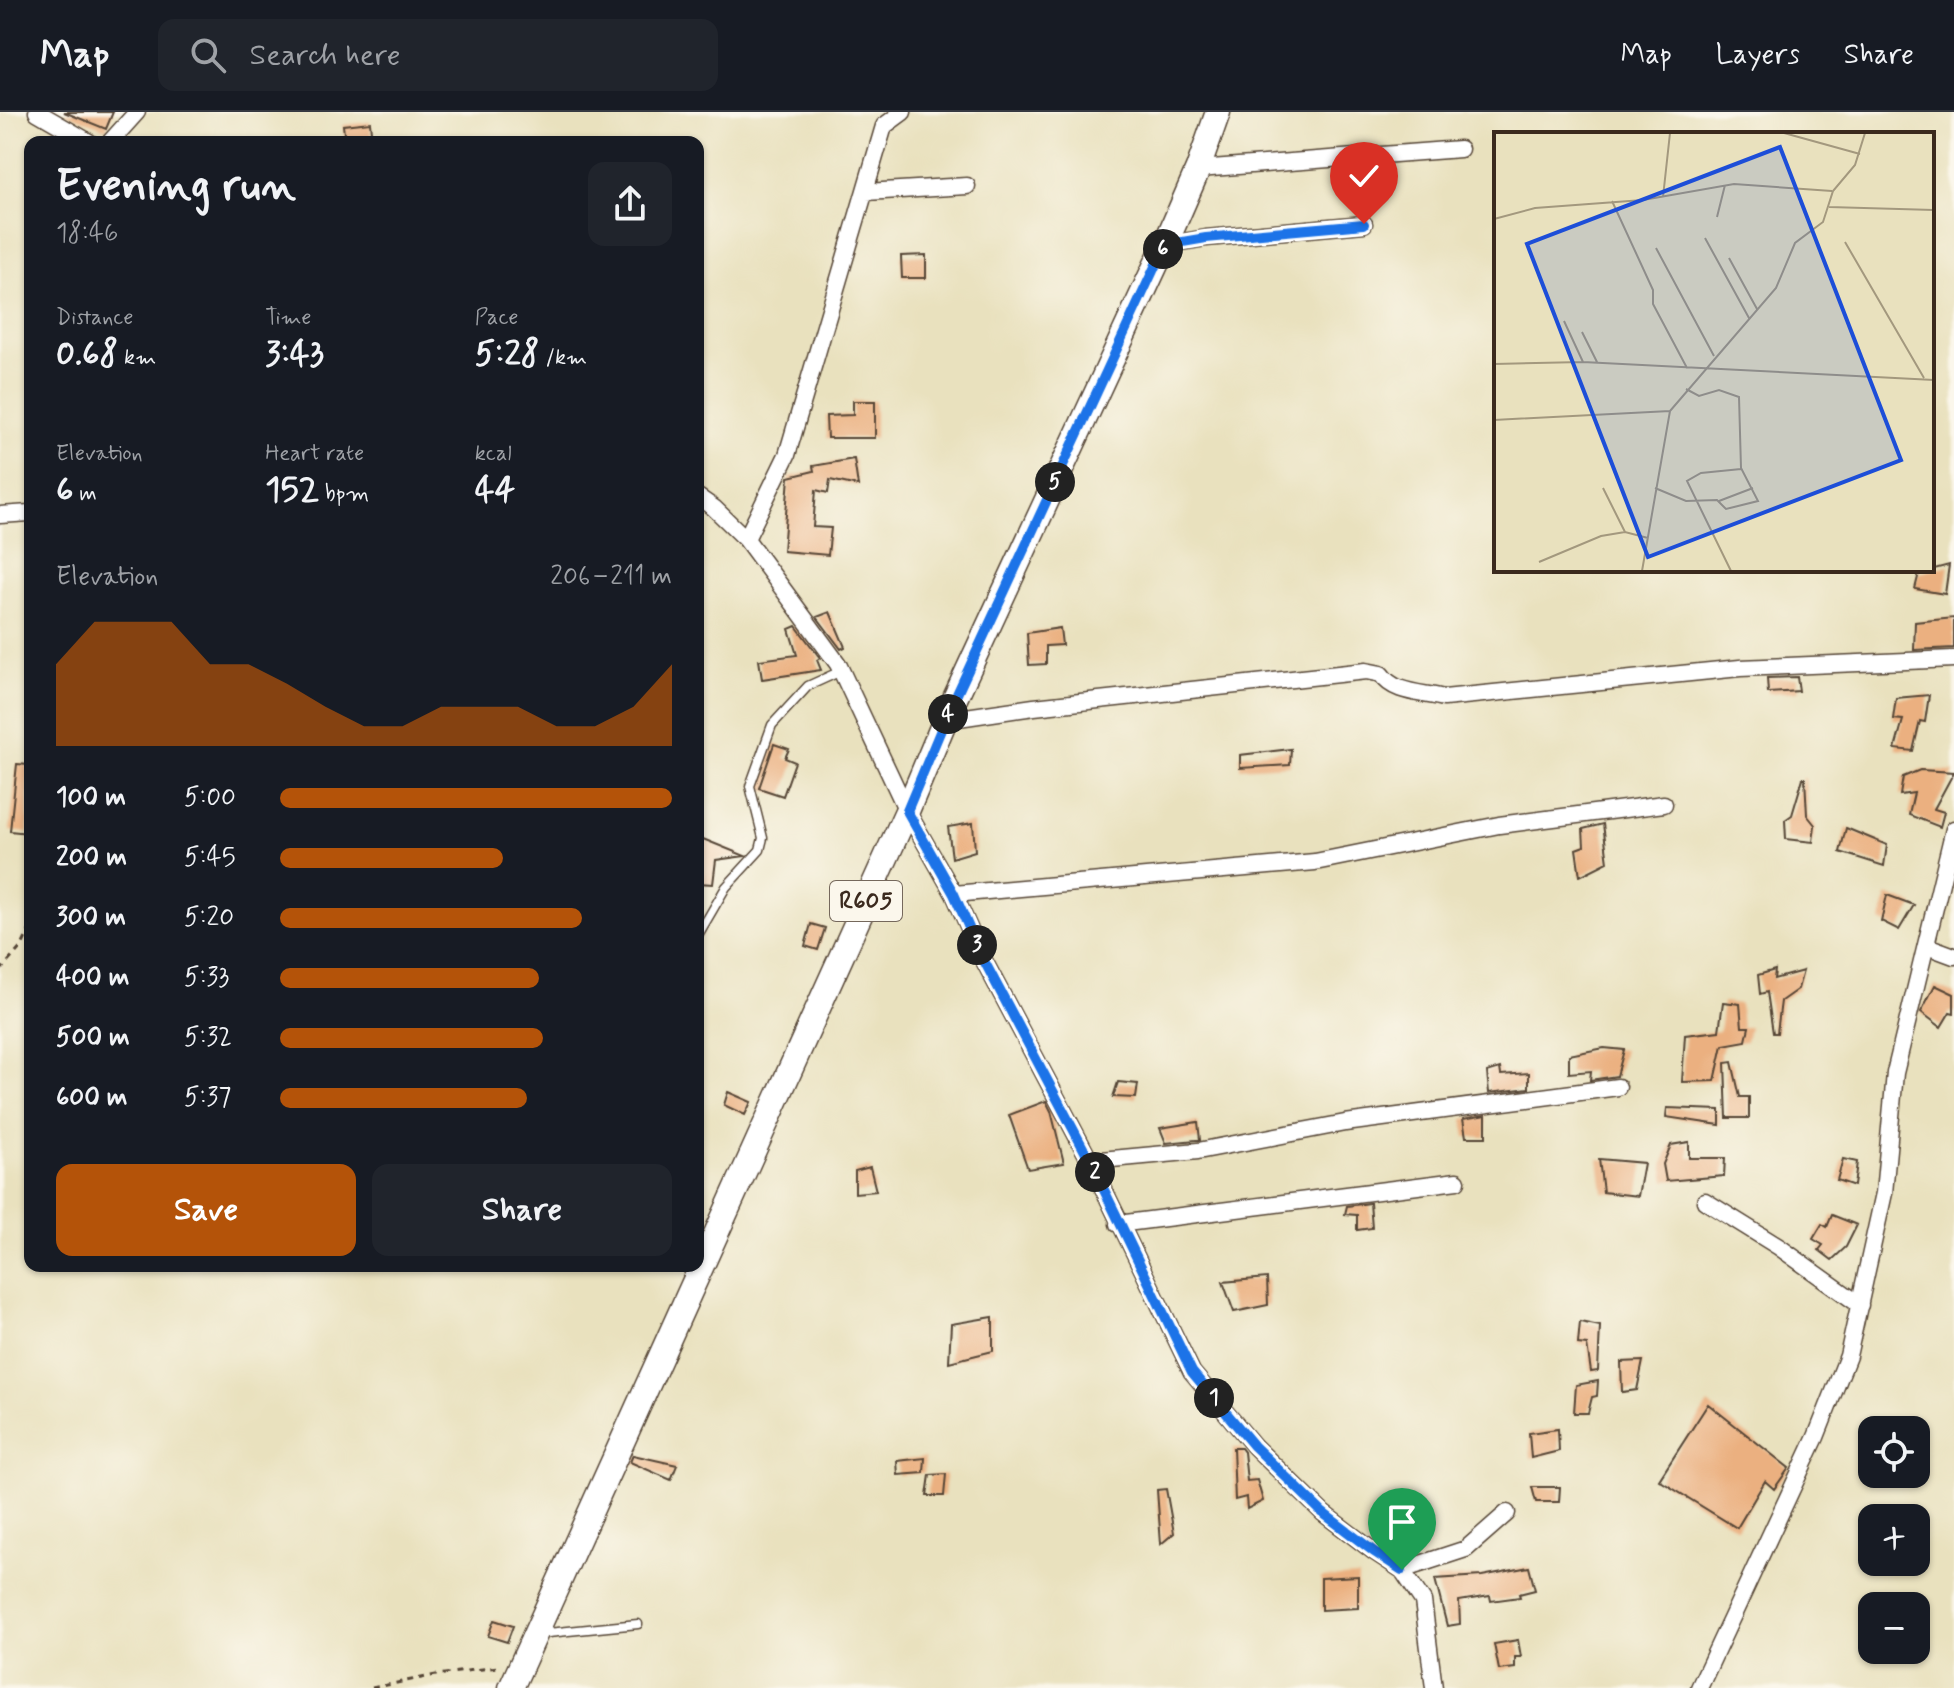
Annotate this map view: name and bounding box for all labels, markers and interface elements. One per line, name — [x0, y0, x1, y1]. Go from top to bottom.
search box — [158, 19, 718, 91]
text: Map — [40, 31, 110, 80]
icon: search — [186, 33, 230, 77]
text: Search here — [250, 36, 401, 75]
text: Map — [1621, 37, 1672, 74]
text: Layers — [1716, 37, 1800, 74]
text: Share — [1844, 37, 1914, 74]
inset map — [1494, 132, 1934, 572]
pin — [1330, 142, 1398, 224]
icon: check — [1342, 154, 1386, 198]
text: Evening run — [56, 158, 296, 216]
button: share — [588, 162, 672, 246]
text: 18:46 — [56, 217, 118, 251]
pin: 6 — [1143, 229, 1183, 269]
text: 6 — [1157, 235, 1169, 263]
text: Distance — [56, 304, 133, 332]
text: Time — [265, 304, 311, 332]
text: Pace — [475, 304, 518, 332]
text: 0.68 — [56, 332, 118, 377]
text: 3:43 — [265, 332, 324, 377]
text: 5:28 — [475, 332, 539, 377]
text: km — [118, 344, 156, 372]
text: /km — [539, 344, 587, 372]
text: Elevation — [56, 440, 143, 468]
text: Heart rate — [265, 440, 364, 468]
text: kcal — [475, 440, 512, 468]
pin: 5 — [1035, 462, 1075, 502]
text: 6 — [56, 468, 73, 513]
text: 152 — [265, 468, 319, 513]
text: 44 — [475, 468, 515, 513]
text: 5 — [1048, 468, 1062, 496]
text: m — [73, 480, 97, 508]
text: bpm — [319, 480, 369, 508]
text: Elevation — [56, 560, 158, 594]
text: 206–211 m — [550, 560, 672, 594]
pin: 4 — [928, 694, 968, 734]
text: 4 — [942, 700, 954, 728]
text: 100 m — [56, 781, 126, 815]
text: 5:00 — [184, 781, 236, 815]
text: 200 m — [56, 841, 127, 875]
text: 5:45 — [184, 841, 236, 875]
road number: R605 — [830, 881, 902, 921]
text: 300 m — [56, 901, 126, 935]
text: 5:20 — [184, 901, 234, 935]
pin: 3 — [957, 925, 997, 965]
text: 3 — [972, 931, 982, 959]
text: 400 m — [56, 961, 129, 995]
text: 5:33 — [184, 961, 229, 995]
text: 500 m — [56, 1021, 130, 1055]
text: 5:32 — [184, 1021, 232, 1055]
text: 600 m — [56, 1081, 128, 1115]
text: 5:37 — [184, 1081, 231, 1115]
pin: 2 — [1075, 1152, 1115, 1192]
text: 2 — [1090, 1158, 1100, 1186]
button: Save — [56, 1164, 356, 1256]
button: Share — [372, 1164, 672, 1256]
pin: 1 — [1194, 1378, 1234, 1418]
text: 1 — [1209, 1384, 1219, 1412]
map controls — [1858, 1416, 1930, 1664]
button: locate — [1858, 1416, 1930, 1488]
pin — [1368, 1488, 1436, 1570]
icon: arrive — [1380, 1500, 1424, 1544]
button: + — [1858, 1504, 1930, 1576]
button: − — [1858, 1592, 1930, 1664]

